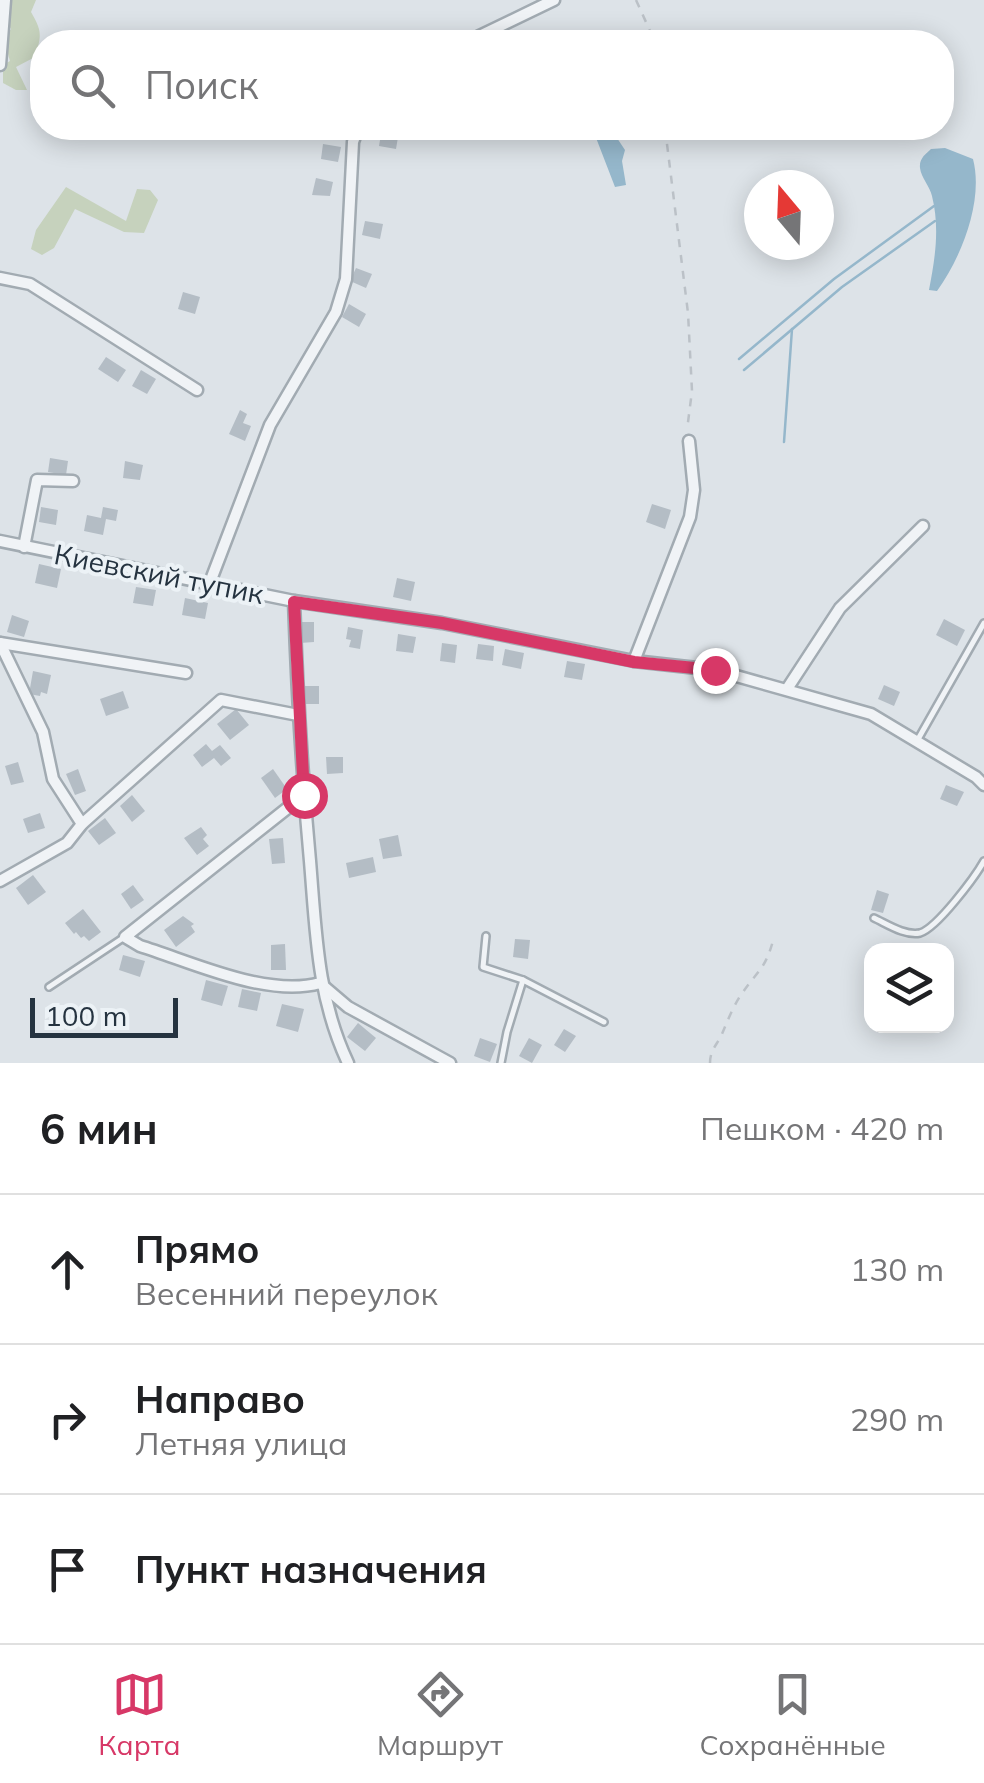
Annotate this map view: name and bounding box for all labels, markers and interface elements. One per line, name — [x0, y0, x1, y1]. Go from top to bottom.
search box — [30, 30, 954, 140]
icon: search — [65, 58, 120, 113]
text: Поиск — [145, 61, 258, 109]
north arrow — [744, 170, 834, 260]
street label: Киевский тупик — [52, 536, 268, 611]
route end — [693, 648, 739, 694]
route start — [282, 773, 328, 819]
map controls — [864, 943, 954, 1033]
button: layers — [864, 943, 954, 1033]
scale bar — [30, 993, 178, 1038]
text: 100 m — [45, 998, 127, 1033]
text: 6 мин — [40, 1102, 158, 1155]
text: Пешком · 420 m — [700, 1108, 944, 1148]
text: Прямо — [135, 1225, 260, 1273]
icon: ahead — [40, 1242, 95, 1297]
text: 130 m — [850, 1249, 944, 1289]
text: Весенний переулок — [135, 1273, 438, 1313]
text: Направо — [135, 1375, 305, 1423]
icon: right — [40, 1392, 95, 1447]
text: 290 m — [850, 1399, 944, 1439]
text: Летняя улица — [135, 1423, 348, 1463]
icon: arrive — [40, 1542, 95, 1597]
text: Пункт назначения — [135, 1545, 487, 1593]
tab: Карта — [98, 1667, 181, 1762]
tab: Маршрут — [377, 1667, 503, 1762]
tab: Сохранённые — [699, 1667, 886, 1762]

